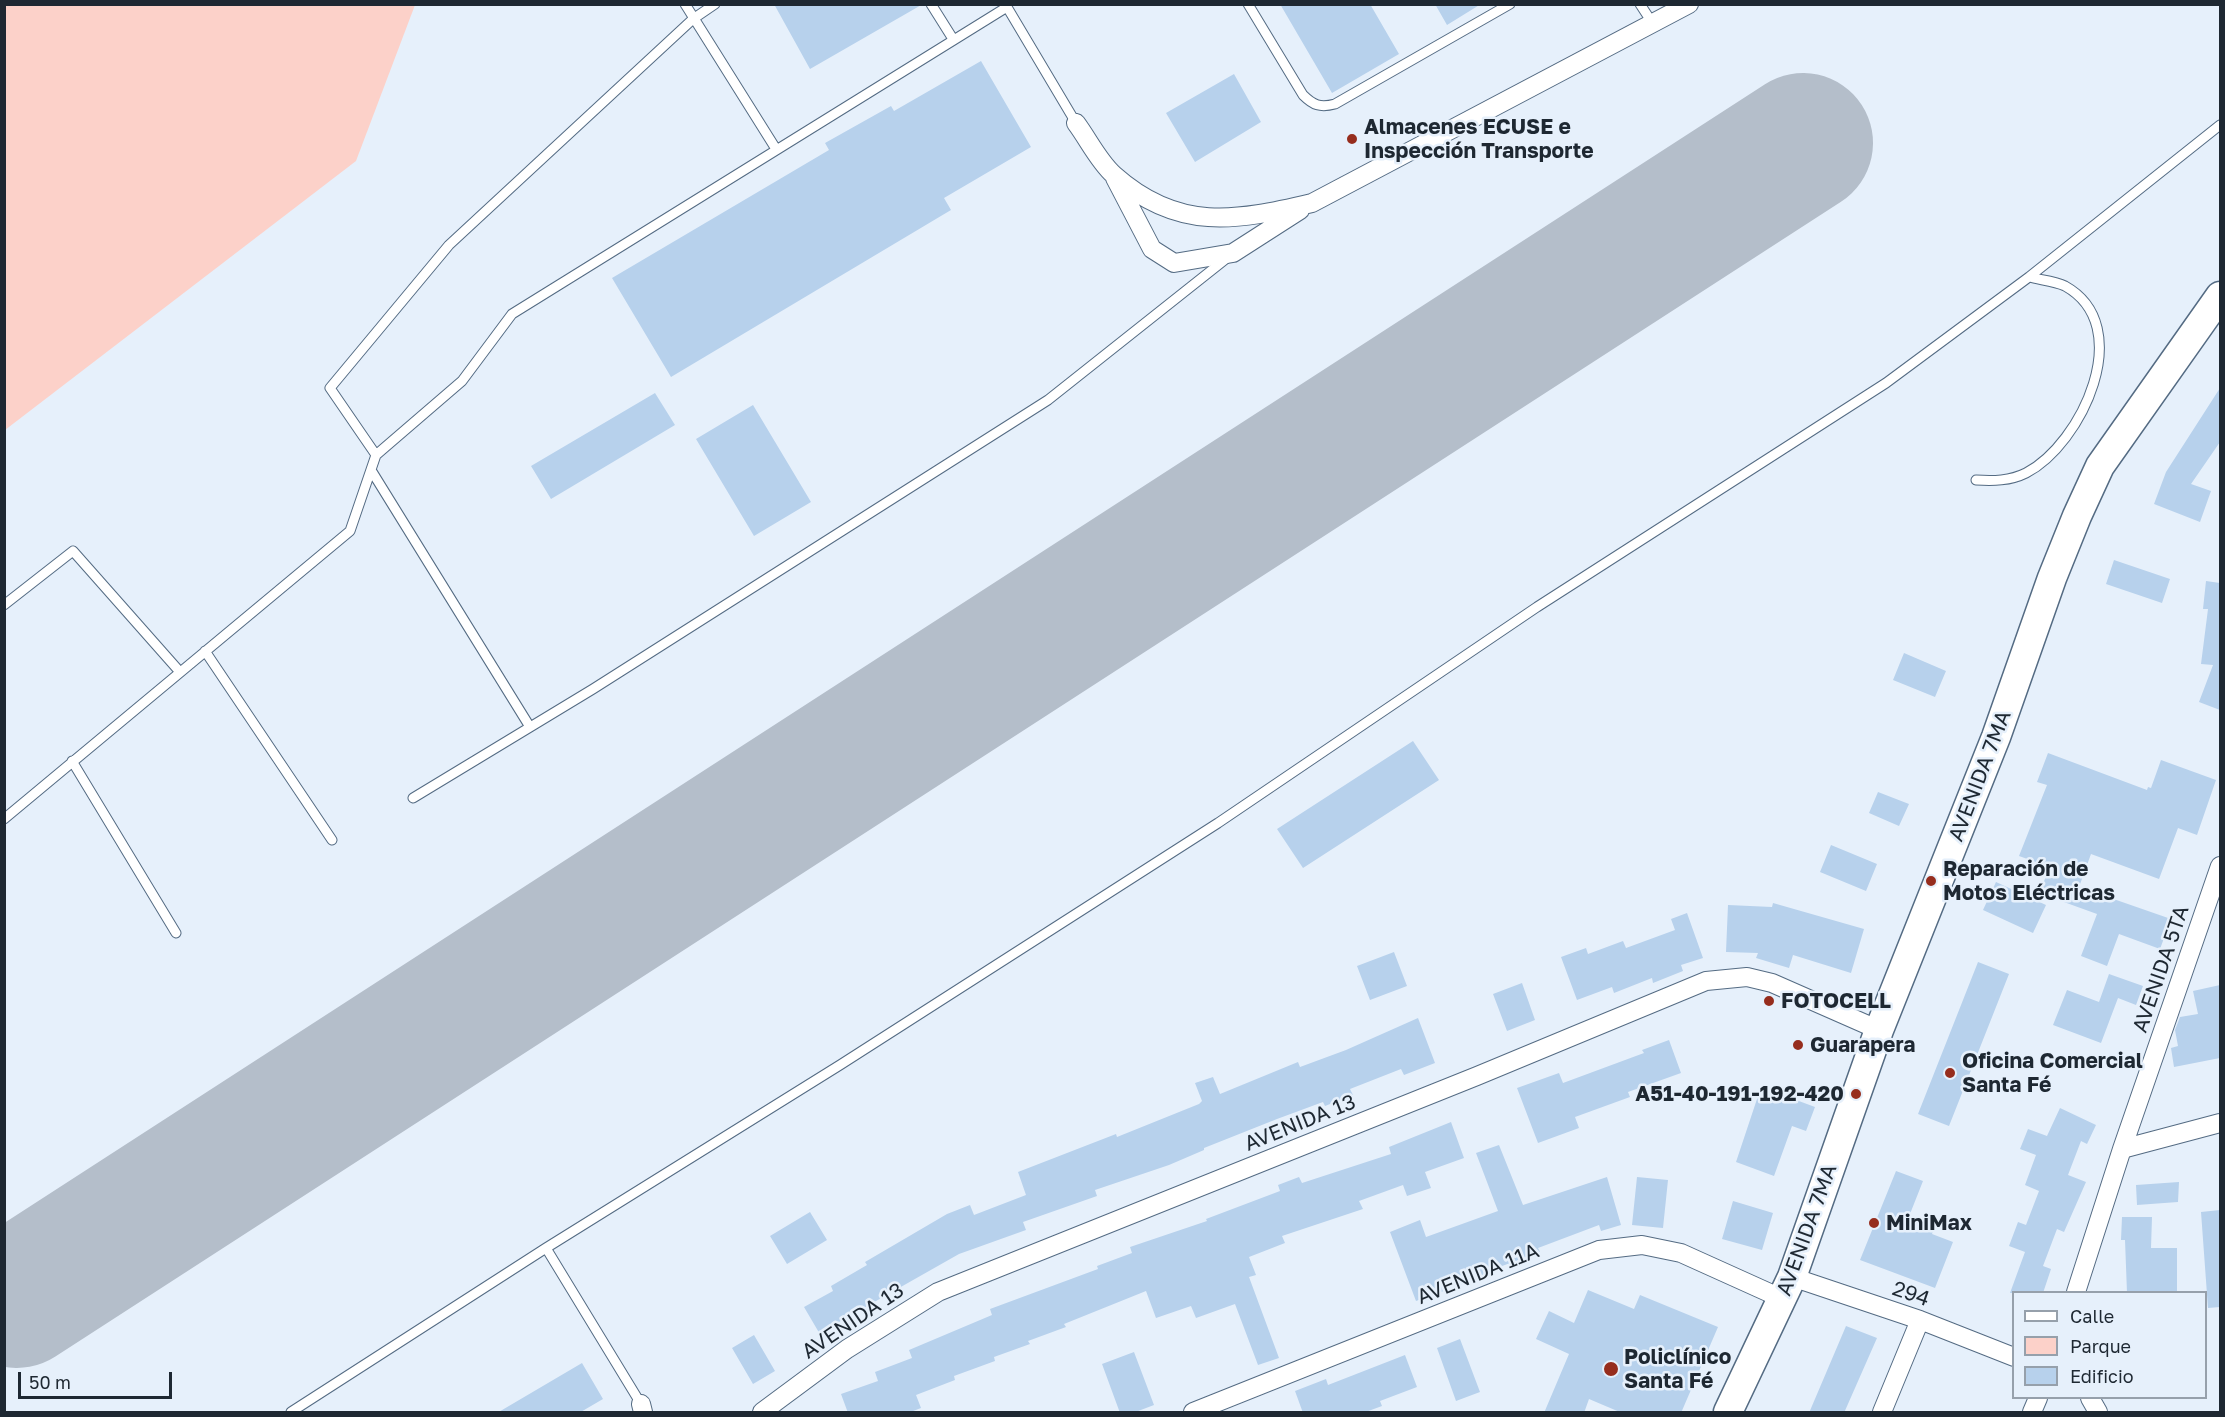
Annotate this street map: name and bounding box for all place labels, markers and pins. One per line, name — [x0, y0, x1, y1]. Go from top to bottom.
place label: Almacenes ECUSE e Inspección Transporte — [1364, 114, 1594, 164]
marker: Almacenes ECUSE e Inspección Transporte — [1345, 132, 1359, 146]
place label: Reparación de Motos Eléctricas — [1943, 856, 2115, 906]
marker: Reparación de Motos Eléctricas — [1924, 874, 1938, 888]
place label: FOTOCELL — [1781, 988, 1891, 1014]
marker: FOTOCELL — [1762, 994, 1776, 1008]
place label: Guarapera — [1810, 1032, 1916, 1058]
marker: Guarapera — [1791, 1038, 1805, 1052]
place label: Oficina Comercial Santa Fé — [1962, 1048, 2143, 1098]
marker: Oficina Comercial Santa Fé — [1943, 1066, 1957, 1080]
place label: A51-40-191-192-420 — [1635, 1081, 1844, 1107]
marker: A51-40-191-192-420 — [1849, 1087, 1863, 1101]
place label: MiniMax — [1886, 1210, 1972, 1236]
marker: MiniMax — [1867, 1216, 1881, 1230]
place label: Policlínico Santa Fé — [1624, 1344, 1731, 1394]
marker: Policlínico Santa Fé — [1602, 1360, 1620, 1378]

